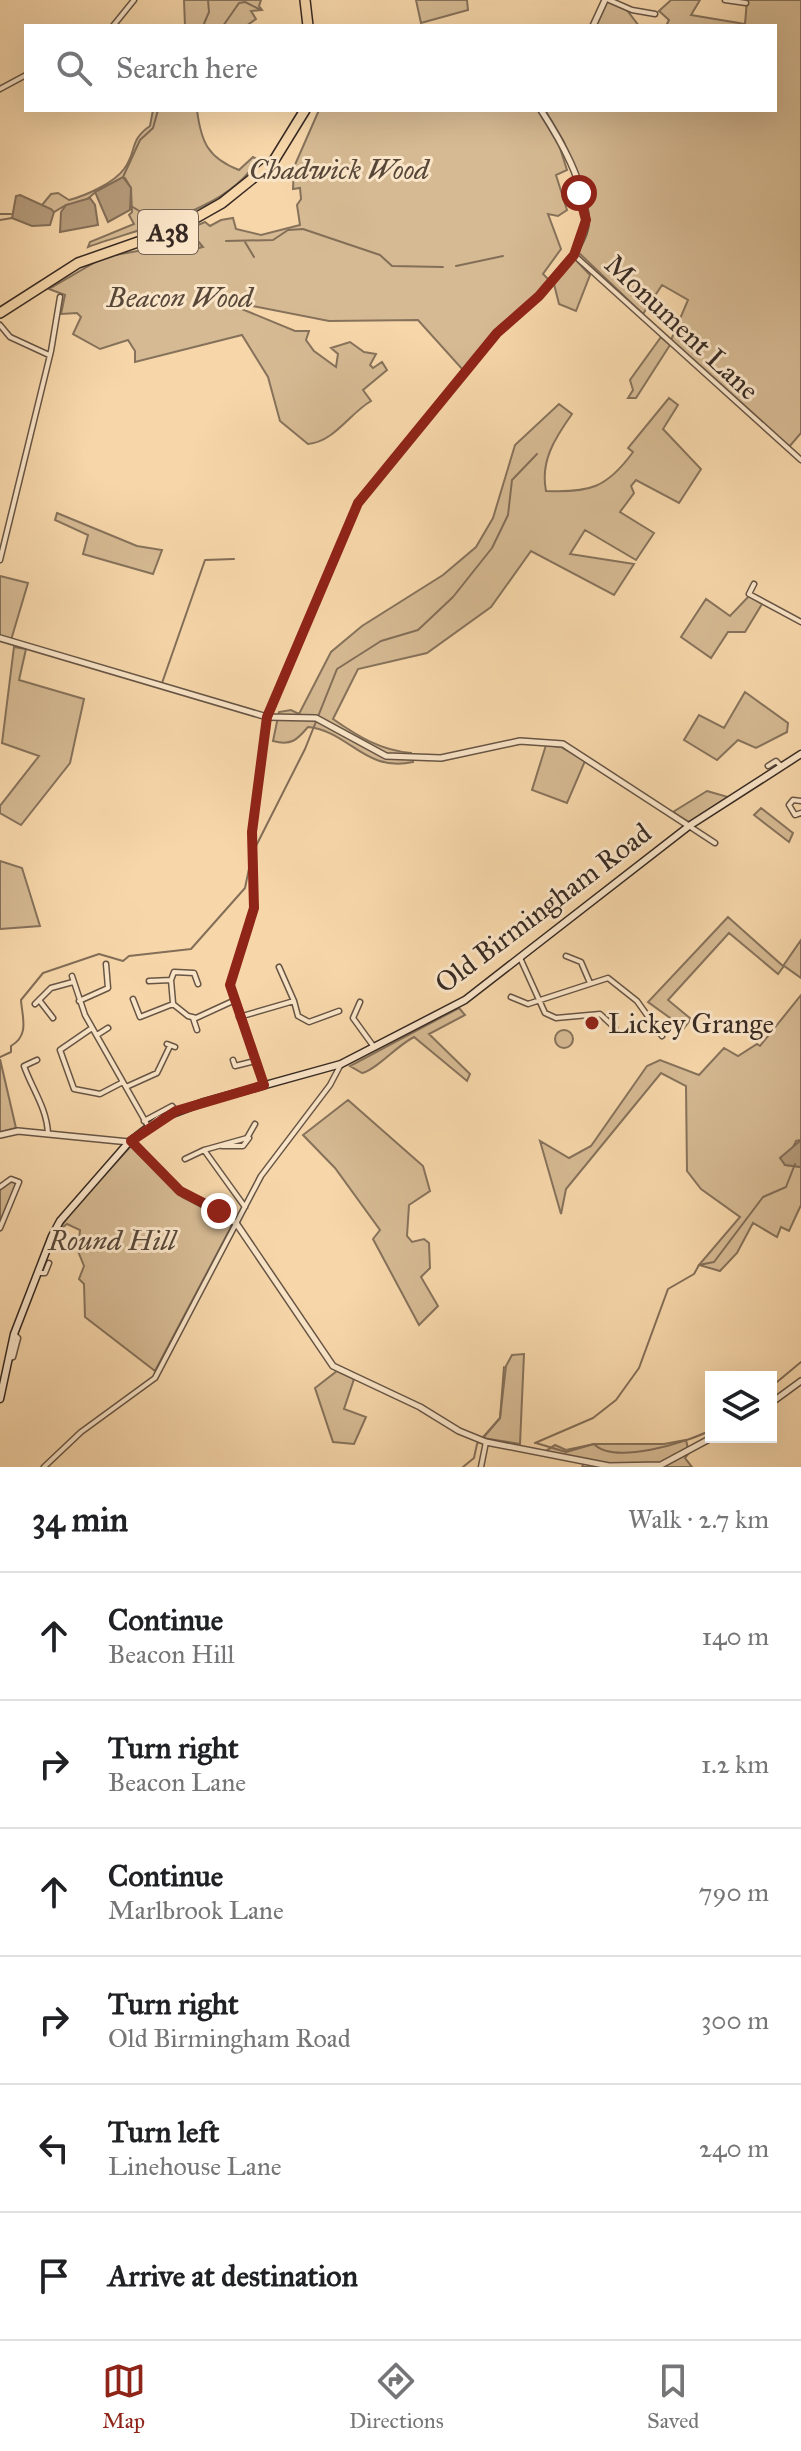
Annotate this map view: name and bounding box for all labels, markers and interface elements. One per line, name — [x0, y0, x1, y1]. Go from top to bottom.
search box — [24, 24, 777, 112]
icon: search — [52, 46, 96, 90]
text: Search here — [116, 50, 258, 86]
park label: Chadwick Wood — [249, 152, 431, 187]
route start — [561, 175, 597, 211]
road number: A38 — [138, 210, 198, 254]
street label: Monument Lane — [598, 247, 766, 407]
park label: Beacon Wood — [105, 280, 255, 315]
street label: Old Birmingham Road — [428, 815, 658, 1001]
place label: Lickey Grange — [608, 1006, 774, 1041]
marker: Lickey Grange — [583, 1014, 601, 1032]
route end — [201, 1193, 237, 1229]
park label: Round Hill — [47, 1223, 178, 1258]
map controls — [705, 1371, 777, 1443]
button: layers — [705, 1371, 777, 1443]
text: 34 min — [32, 1499, 128, 1540]
text: Walk · 2.7 km — [628, 1503, 769, 1535]
text: Continue — [108, 1602, 223, 1638]
icon: ahead — [32, 1614, 76, 1658]
text: 140 m — [702, 1620, 769, 1652]
text: Beacon Hill — [108, 1638, 235, 1670]
text: Turn right — [108, 1730, 239, 1766]
icon: right — [32, 1742, 76, 1786]
text: 1.2 km — [701, 1748, 769, 1780]
text: Beacon Lane — [108, 1766, 246, 1798]
text: Continue — [108, 1858, 223, 1894]
icon: ahead — [32, 1870, 76, 1914]
text: 790 m — [699, 1876, 769, 1908]
text: Marlbrook Lane — [108, 1894, 284, 1926]
text: Turn right — [108, 1986, 239, 2022]
icon: right — [32, 1998, 76, 2042]
text: 300 m — [701, 2004, 769, 2036]
text: Old Birmingham Road — [108, 2022, 351, 2054]
text: Turn left — [108, 2114, 219, 2150]
icon: left — [32, 2126, 76, 2170]
text: 240 m — [699, 2132, 769, 2164]
text: Linehouse Lane — [108, 2150, 282, 2182]
icon: arrive — [32, 2254, 76, 2298]
text: Arrive at destination — [108, 2258, 358, 2294]
tab: Map — [102, 2359, 146, 2434]
tab: Directions — [349, 2359, 444, 2434]
tab: Saved — [647, 2359, 699, 2434]

